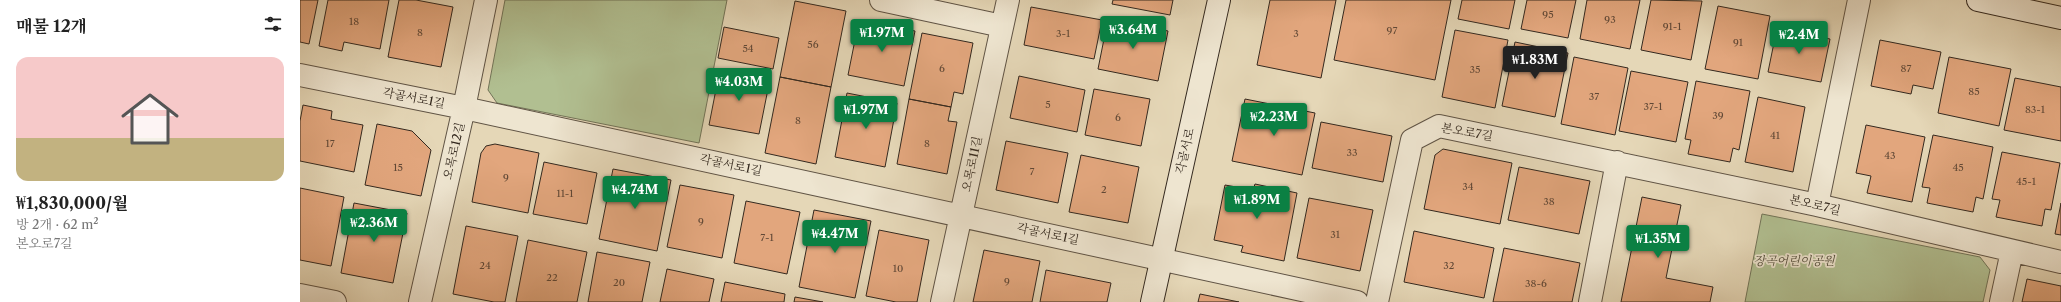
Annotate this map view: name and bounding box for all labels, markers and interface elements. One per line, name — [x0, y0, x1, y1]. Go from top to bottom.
house number: 95 — [1542, 8, 1554, 21]
icon: filters — [262, 13, 284, 35]
house number: 93 — [1604, 13, 1616, 26]
house number: 18 — [349, 15, 359, 28]
text: 매물 12개 — [16, 16, 87, 36]
pin: ₩3.64M — [1100, 16, 1166, 50]
pin: ₩1.97M — [849, 19, 915, 53]
house number: 91-1 — [1663, 20, 1682, 33]
text: ₩3.64M — [1109, 21, 1157, 37]
pin: ₩2.4M — [1771, 21, 1827, 55]
text: ₩1.97M — [859, 24, 905, 40]
house number: 97 — [1387, 24, 1397, 37]
house number: 8 — [417, 26, 423, 39]
text: ₩2.4M — [1779, 26, 1819, 42]
house number: 3-1 — [1056, 27, 1071, 40]
house number: 3 — [1293, 27, 1299, 40]
house number: 91 — [1733, 36, 1744, 49]
house number: 56 — [807, 38, 819, 51]
house number: 54 — [742, 42, 754, 55]
pin: ₩1.83M — [1502, 46, 1568, 80]
text: ₩1.83M — [1512, 51, 1558, 67]
house number: 6 — [939, 62, 945, 75]
house number: 87 — [1901, 62, 1911, 75]
house number: 35 — [1470, 63, 1480, 76]
pin: ₩4.03M — [706, 68, 772, 102]
text: ₩4.03M — [715, 73, 763, 89]
icon: home — [114, 83, 186, 155]
street label: 각골서로1길 — [382, 84, 446, 111]
house number: 85 — [1968, 85, 1980, 98]
house number: 37 — [1589, 90, 1599, 103]
pin: ₩1.97M — [833, 96, 899, 130]
house number: 5 — [1045, 98, 1051, 111]
house number: 37-1 — [1644, 100, 1663, 113]
text: ₩1.97M — [843, 101, 889, 117]
pin: ₩2.23M — [1241, 103, 1307, 137]
house number: 83-1 — [2025, 103, 2046, 116]
text: ₩2.23M — [1250, 108, 1298, 124]
house number: 39 — [1712, 109, 1724, 122]
house number: 6 — [1115, 111, 1121, 124]
house number: 8 — [795, 114, 801, 127]
street label: 본오로7길 — [1440, 120, 1494, 143]
street label: 오목로12길 — [440, 121, 467, 181]
street label: 각골서로 — [1172, 126, 1197, 175]
house number: 41 — [1770, 129, 1781, 142]
street label: 오목로11길 — [958, 135, 985, 193]
house number: 17 — [325, 137, 335, 150]
house number: 8 — [924, 137, 930, 150]
house number: 33 — [1346, 146, 1358, 159]
house number: 43 — [1884, 149, 1896, 162]
street label: 각골서로1길 — [699, 151, 763, 178]
house number: 15 — [393, 161, 403, 174]
house number: 45 — [1952, 161, 1964, 174]
house number: 7 — [1030, 165, 1035, 178]
house number: 9 — [503, 171, 509, 184]
house number: 45-1 — [2016, 175, 2037, 188]
pin: ₩4.74M — [602, 176, 668, 210]
house number: 34 — [1462, 180, 1474, 193]
text: ₩4.74M — [612, 181, 658, 197]
house number: 2 — [1101, 183, 1107, 196]
pin: ₩1.89M — [1224, 186, 1290, 220]
house number: 11-1 — [556, 187, 574, 200]
text: ₩1.89M — [1234, 191, 1280, 207]
street label: 본오로7길 — [1788, 191, 1842, 218]
text: ₩1,830,000/월 — [16, 193, 128, 213]
house number: 38 — [1543, 195, 1555, 208]
pin: ₩2.36M — [341, 209, 407, 243]
text: ₩2.36M — [350, 214, 398, 230]
house number: 9 — [698, 215, 704, 228]
text: 방 2개 · 62 m² — [16, 216, 99, 232]
pin: ₩4.47M — [802, 220, 868, 254]
street label: 각골서로1길 — [1016, 220, 1080, 247]
text: ₩4.47M — [811, 225, 859, 241]
pin: ₩1.35M — [1625, 225, 1691, 259]
house number: 31 — [1330, 228, 1341, 241]
text: ₩1.35M — [1635, 230, 1681, 246]
house number: 7-1 — [760, 231, 774, 244]
text: 본오로7길 — [16, 235, 73, 251]
park label: 장곡어린이공원 — [1753, 253, 1836, 268]
house number: 24 — [479, 259, 491, 272]
house number: 32 — [1443, 259, 1455, 272]
house number: 10 — [893, 262, 903, 275]
house number: 22 — [546, 271, 558, 284]
house number: 9 — [1004, 275, 1010, 288]
house number: 20 — [613, 276, 625, 289]
house number: 38-6 — [1525, 277, 1547, 290]

